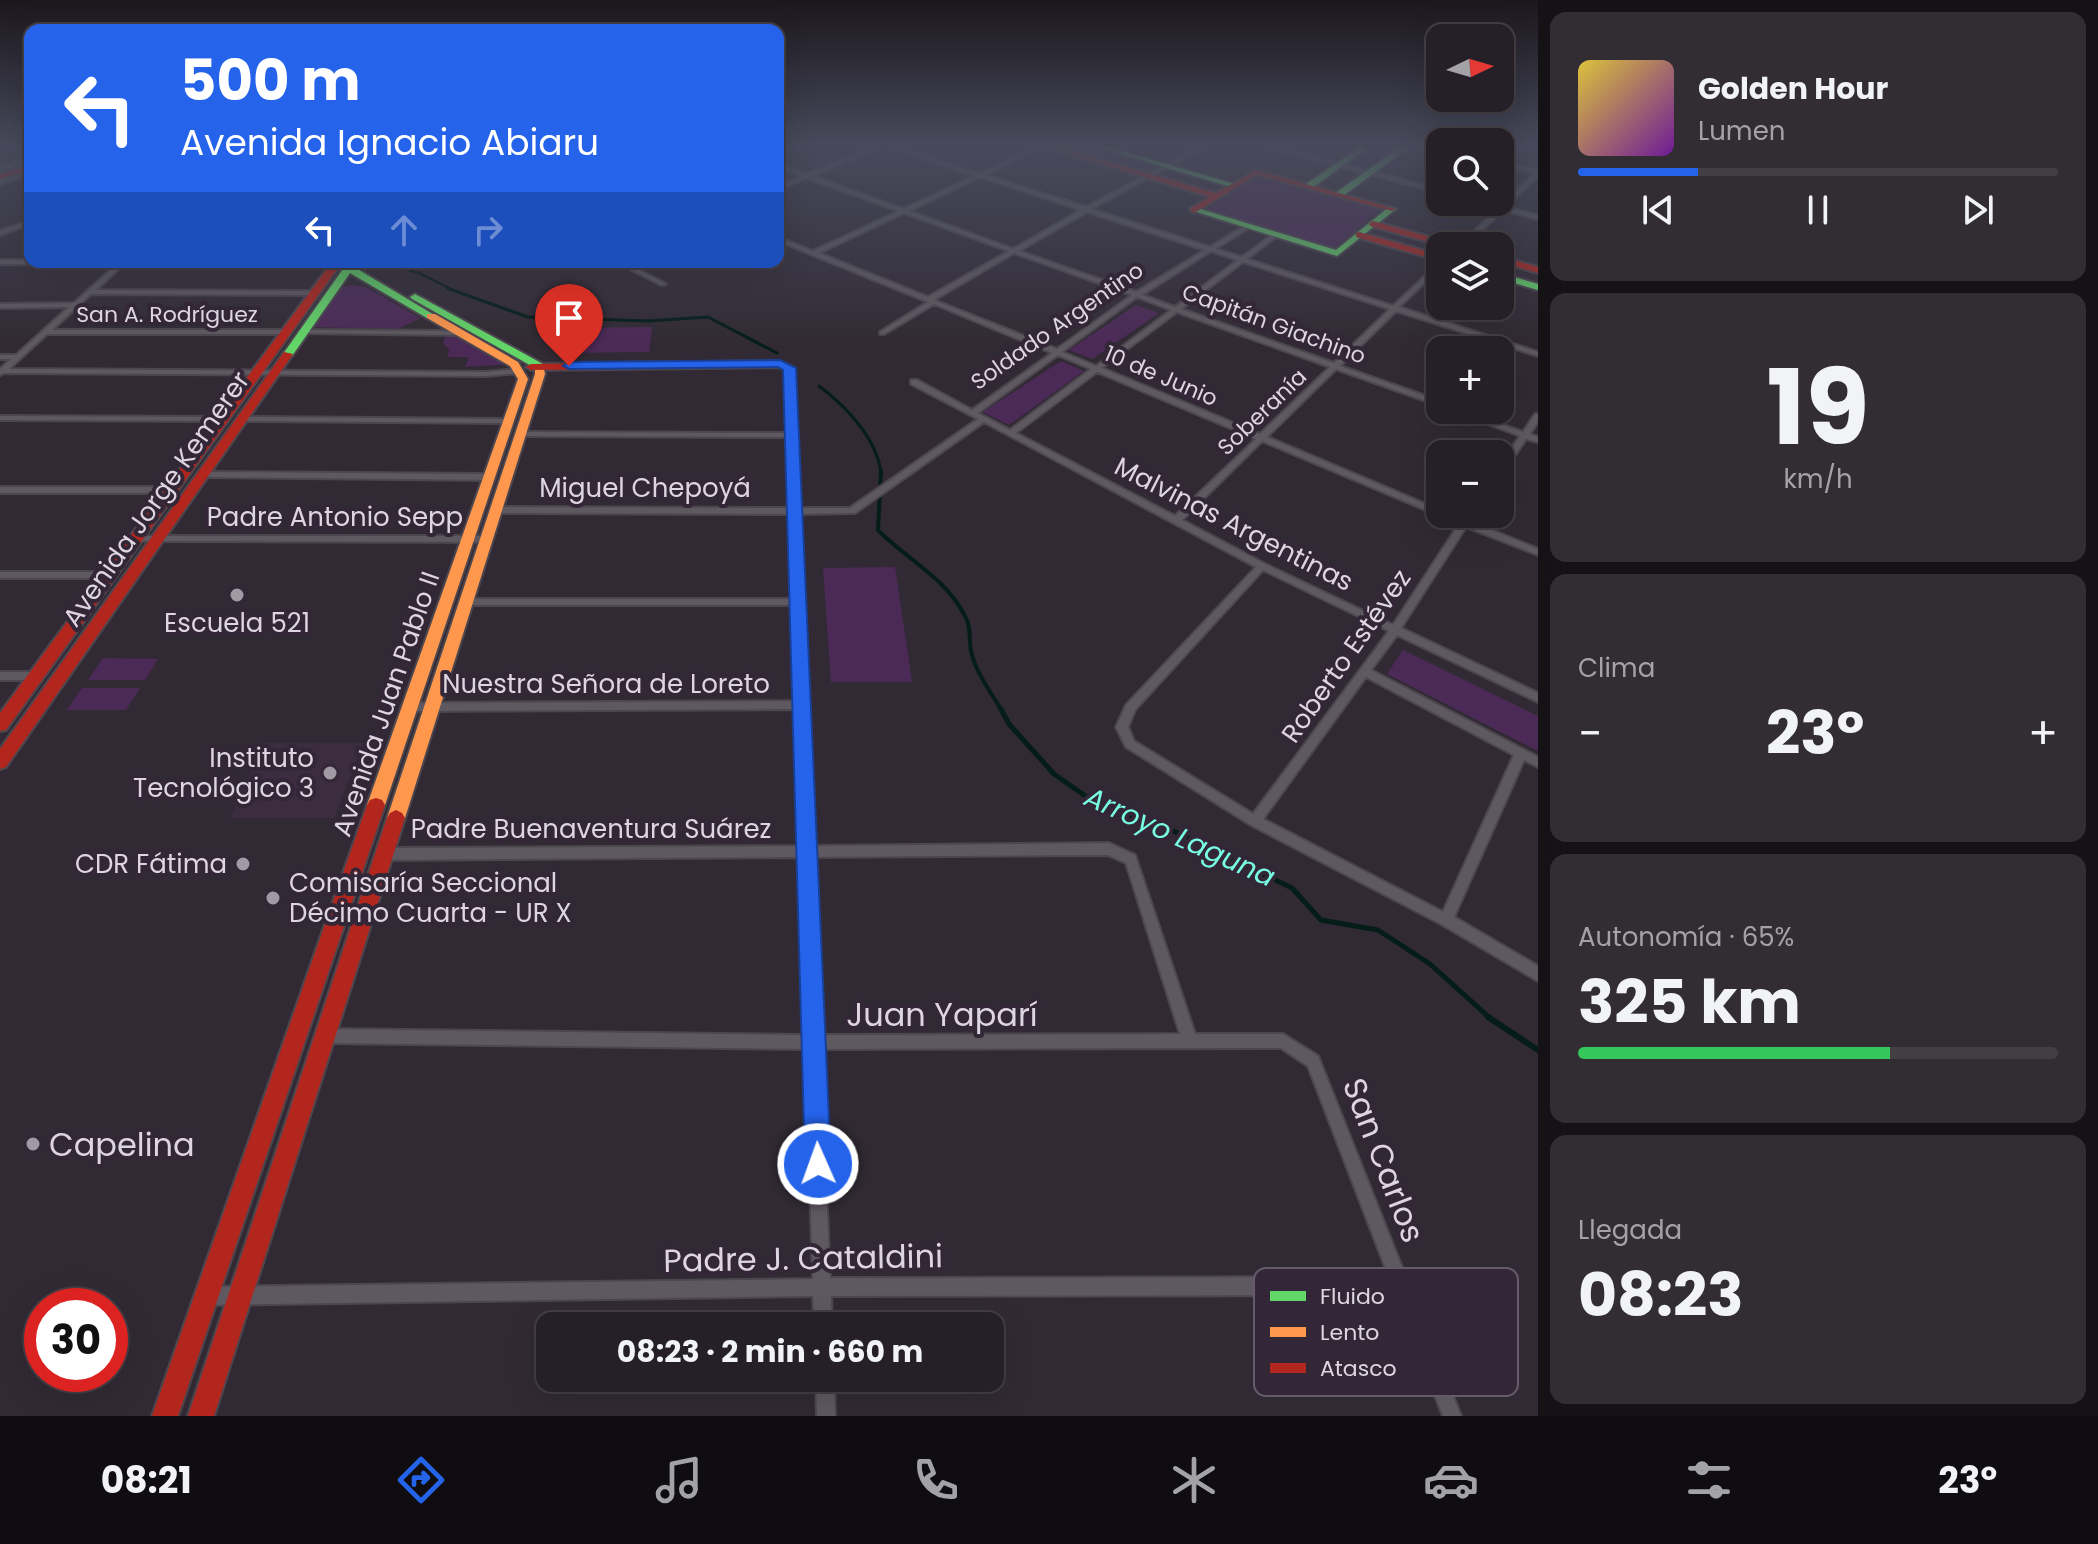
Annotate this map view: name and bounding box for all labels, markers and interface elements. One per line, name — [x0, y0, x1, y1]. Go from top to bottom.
north arrow — [1426, 24, 1514, 112]
map controls — [1426, 24, 1514, 528]
text: 500 m — [180, 41, 361, 120]
icon: left — [48, 56, 152, 160]
text: Golden Hour — [1698, 67, 1888, 110]
text: Lumen — [1698, 113, 1785, 149]
text: Avenida Ignacio Abiaru — [180, 117, 599, 168]
button: search — [1426, 128, 1514, 216]
icon: previous — [1636, 188, 1680, 232]
icon: pause — [1796, 188, 1840, 232]
icon: next — [1956, 188, 2000, 232]
icon: left — [298, 208, 342, 252]
icon: ahead — [382, 208, 426, 252]
icon: right — [466, 208, 510, 252]
button: layers — [1426, 232, 1514, 320]
street label: Soldado Argentino — [964, 255, 1150, 397]
street label: Capitán Giachino — [1178, 276, 1370, 372]
pin — [535, 284, 603, 366]
icon: arrive — [547, 296, 591, 340]
street label: San A. Rodríguez — [76, 299, 258, 330]
text: 19 — [1766, 335, 1870, 480]
button: + — [1426, 336, 1514, 424]
street label: 10 de Junio — [1100, 338, 1222, 414]
street label: Soberanía — [1211, 362, 1313, 462]
street label: Avenida Jorge Kemerer — [54, 364, 258, 634]
button: − — [1426, 440, 1514, 528]
street label: Malvinas Argentinas — [1109, 448, 1359, 600]
text: km/h — [1783, 461, 1853, 497]
street label: Miguel Chepoyá — [539, 470, 751, 506]
street label: Padre Antonio Sepp — [207, 499, 463, 535]
street label: Roberto Estévez — [1273, 562, 1419, 750]
street label: Avenida Juan Pablo II — [324, 567, 448, 841]
marker: Escuela 521 — [228, 586, 246, 604]
place label: Escuela 521 — [164, 605, 310, 641]
text: Clima — [1578, 650, 1655, 686]
street label: Nuestra Señora de Loreto — [442, 666, 770, 702]
text: 23° — [1766, 691, 1864, 775]
text: − — [1578, 703, 1602, 764]
text: + — [2028, 703, 2058, 764]
place label: Instituto Tecnológico 3 — [133, 740, 314, 806]
marker: Instituto Tecnológico 3 — [321, 764, 339, 782]
water label: Arroyo Laguna — [1078, 777, 1281, 896]
street label: Padre Buenaventura Suárez — [411, 811, 771, 847]
place label: CDR Fátima — [75, 846, 227, 882]
marker: CDR Fátima — [234, 855, 252, 873]
place label: Comisaría Seccional Décimo Cuarta - UR X — [289, 865, 572, 931]
marker: Comisaría Seccional Décimo Cuarta - UR X — [264, 889, 282, 907]
text: Autonomía · 65% — [1578, 919, 1794, 955]
text: 325 km — [1578, 960, 1801, 1044]
street label: Juan Yaparí — [846, 992, 1038, 1037]
street label: San Carlos — [1332, 1071, 1436, 1249]
place label: Capelina — [49, 1122, 195, 1167]
position arrow — [776, 1122, 860, 1206]
marker: Capelina — [24, 1135, 42, 1153]
text: Llegada — [1578, 1212, 1682, 1248]
street label: Padre J. Cataldini — [663, 1233, 943, 1283]
text: 08:23 — [1578, 1253, 1744, 1337]
legend — [1254, 1268, 1518, 1396]
text: Fluido — [1320, 1281, 1385, 1312]
speed limit sign: 30 — [24, 1288, 128, 1392]
text: Lento — [1320, 1317, 1379, 1348]
text: 08:23 · 2 min · 660 m — [617, 1330, 923, 1373]
text: Atasco — [1320, 1353, 1397, 1384]
icon: directions — [393, 1452, 449, 1508]
icon: music — [651, 1452, 707, 1508]
icon: phone — [908, 1452, 964, 1508]
icon: climate — [1166, 1452, 1222, 1508]
icon: car — [1423, 1452, 1479, 1508]
icon: filters — [1681, 1452, 1737, 1508]
text: 08:21 — [101, 1455, 192, 1506]
text: 23° — [1938, 1455, 1997, 1506]

